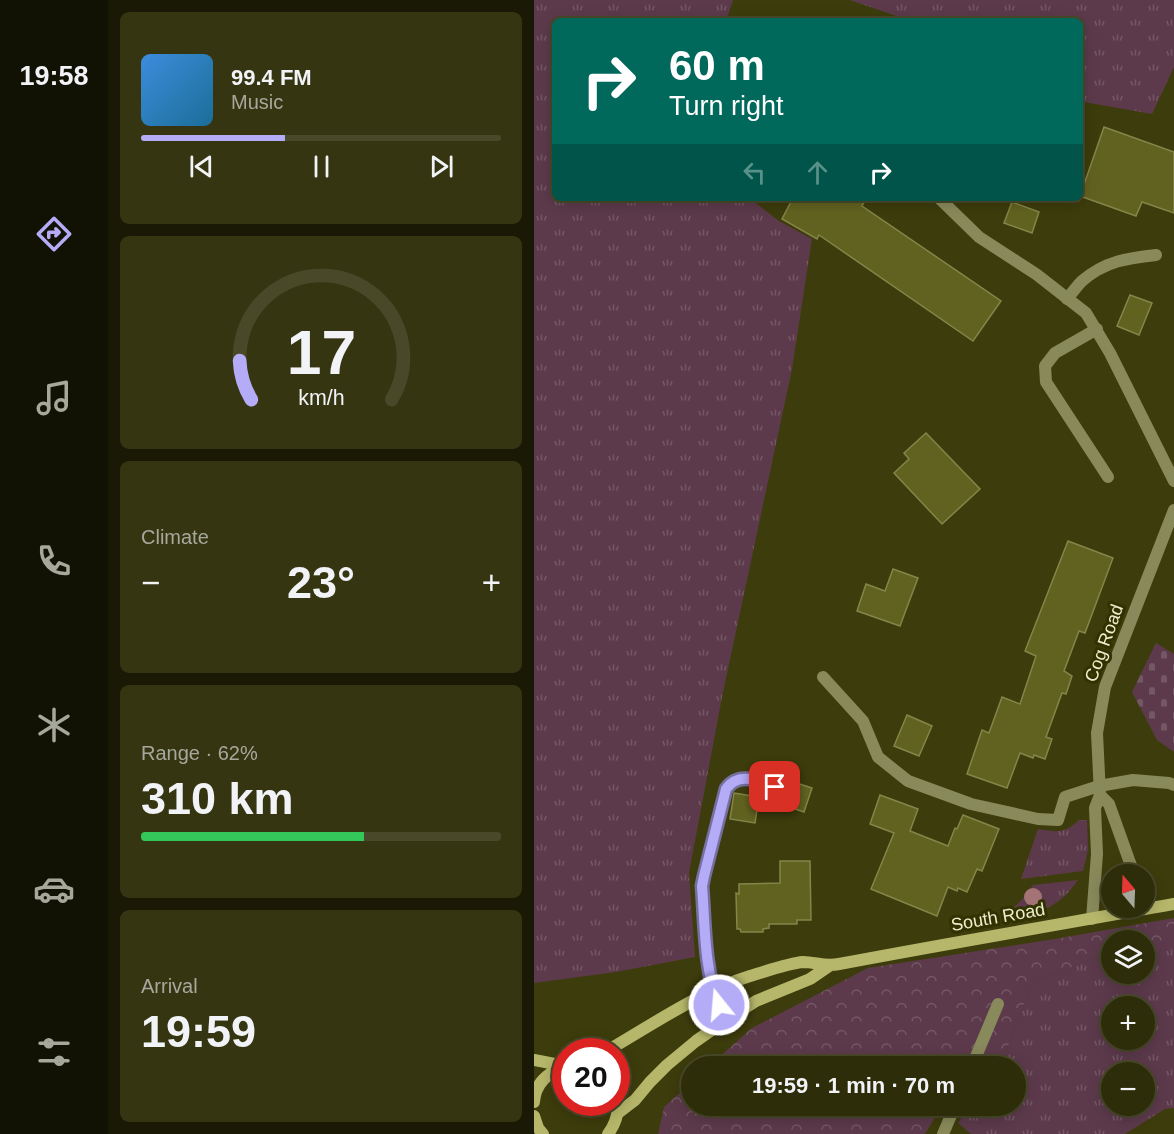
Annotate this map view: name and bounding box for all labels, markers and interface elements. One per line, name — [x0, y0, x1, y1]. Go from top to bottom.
icon: right — [570, 42, 648, 120]
text: 60 m — [669, 42, 765, 89]
text: 19:58 — [19, 61, 89, 91]
text: 99.4 FM — [231, 65, 312, 90]
text: Music — [231, 91, 283, 113]
text: Turn right — [669, 91, 784, 121]
icon: previous — [185, 150, 218, 183]
icon: pause — [305, 150, 338, 183]
icon: next — [425, 150, 458, 183]
icon: left — [738, 156, 771, 189]
icon: ahead — [801, 156, 834, 189]
icon: right — [864, 156, 897, 189]
icon: directions — [33, 213, 75, 255]
text: 17 — [286, 318, 356, 387]
icon: music — [33, 377, 75, 419]
text: km/h — [298, 386, 344, 410]
text: Climate — [141, 526, 209, 548]
icon: phone — [33, 540, 75, 582]
text: 23° — [287, 557, 355, 608]
text: − — [141, 564, 160, 601]
text: + — [482, 564, 501, 601]
street label: Cog Road — [1081, 601, 1127, 685]
icon: climate — [33, 704, 75, 746]
text: Range · 62% — [141, 742, 258, 764]
pin — [749, 761, 800, 812]
icon: arrive — [758, 770, 791, 803]
text: 310 km — [141, 773, 294, 824]
north arrow — [1101, 864, 1155, 918]
map controls — [1101, 864, 1155, 1116]
icon: car — [33, 868, 75, 910]
street label: South Road — [949, 899, 1047, 935]
button: layers — [1101, 930, 1155, 984]
position arrow — [687, 973, 751, 1037]
text: Arrival — [141, 975, 198, 997]
button: + — [1101, 996, 1155, 1050]
text: 19:59 — [141, 1006, 256, 1057]
icon: filters — [33, 1031, 75, 1073]
speed limit sign: 20 — [552, 1038, 630, 1116]
button: − — [1101, 1062, 1155, 1116]
text: 19:59 · 1 min · 70 m — [752, 1073, 955, 1098]

